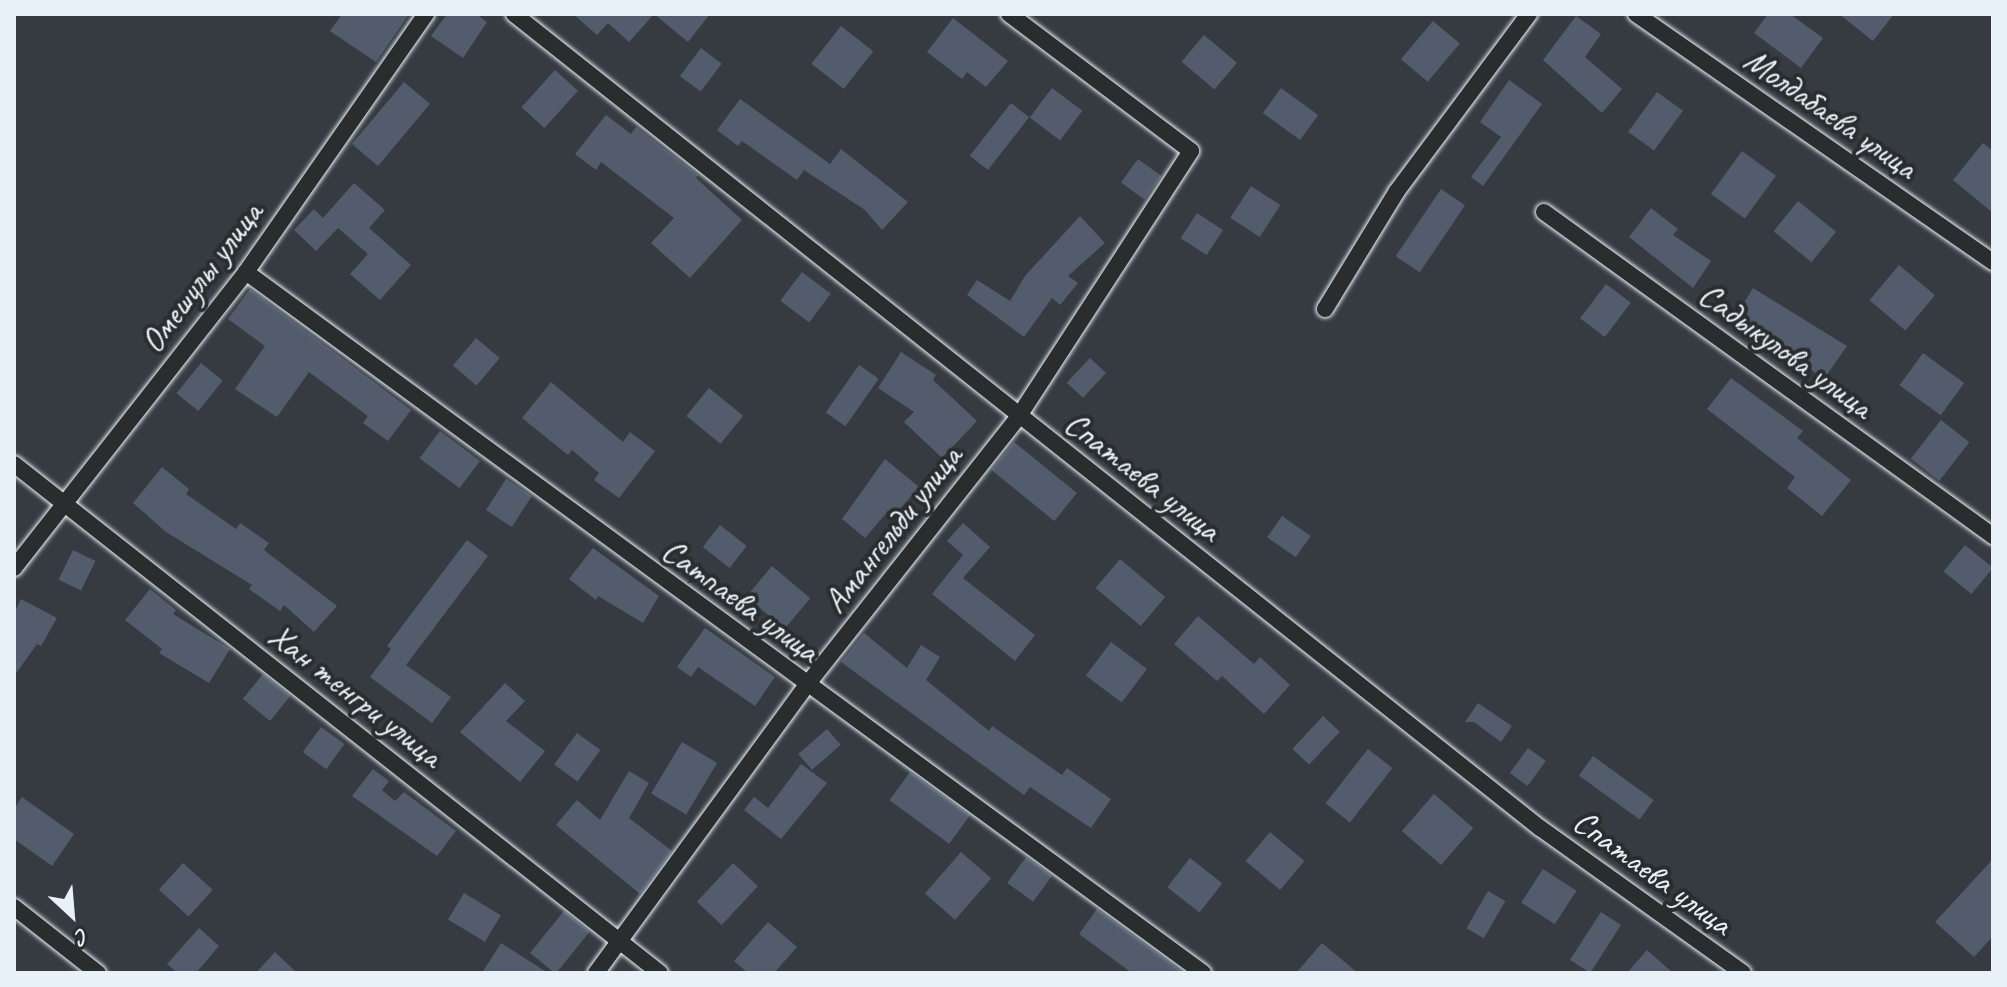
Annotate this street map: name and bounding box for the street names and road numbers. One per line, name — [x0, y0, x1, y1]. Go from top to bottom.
street label: Молдабаева улица — [1735, 38, 1927, 188]
street label: Омешулы улица — [131, 194, 271, 360]
street label: Садыкулова улица — [1691, 273, 1881, 427]
street label: Спатаева улица — [1056, 402, 1230, 550]
street label: Амангельди улица — [814, 437, 970, 621]
street label: Сатпаева улица — [654, 529, 828, 671]
street label: Хан тенгри улица — [262, 615, 450, 775]
street label: Спатаева улица — [1565, 800, 1741, 944]

